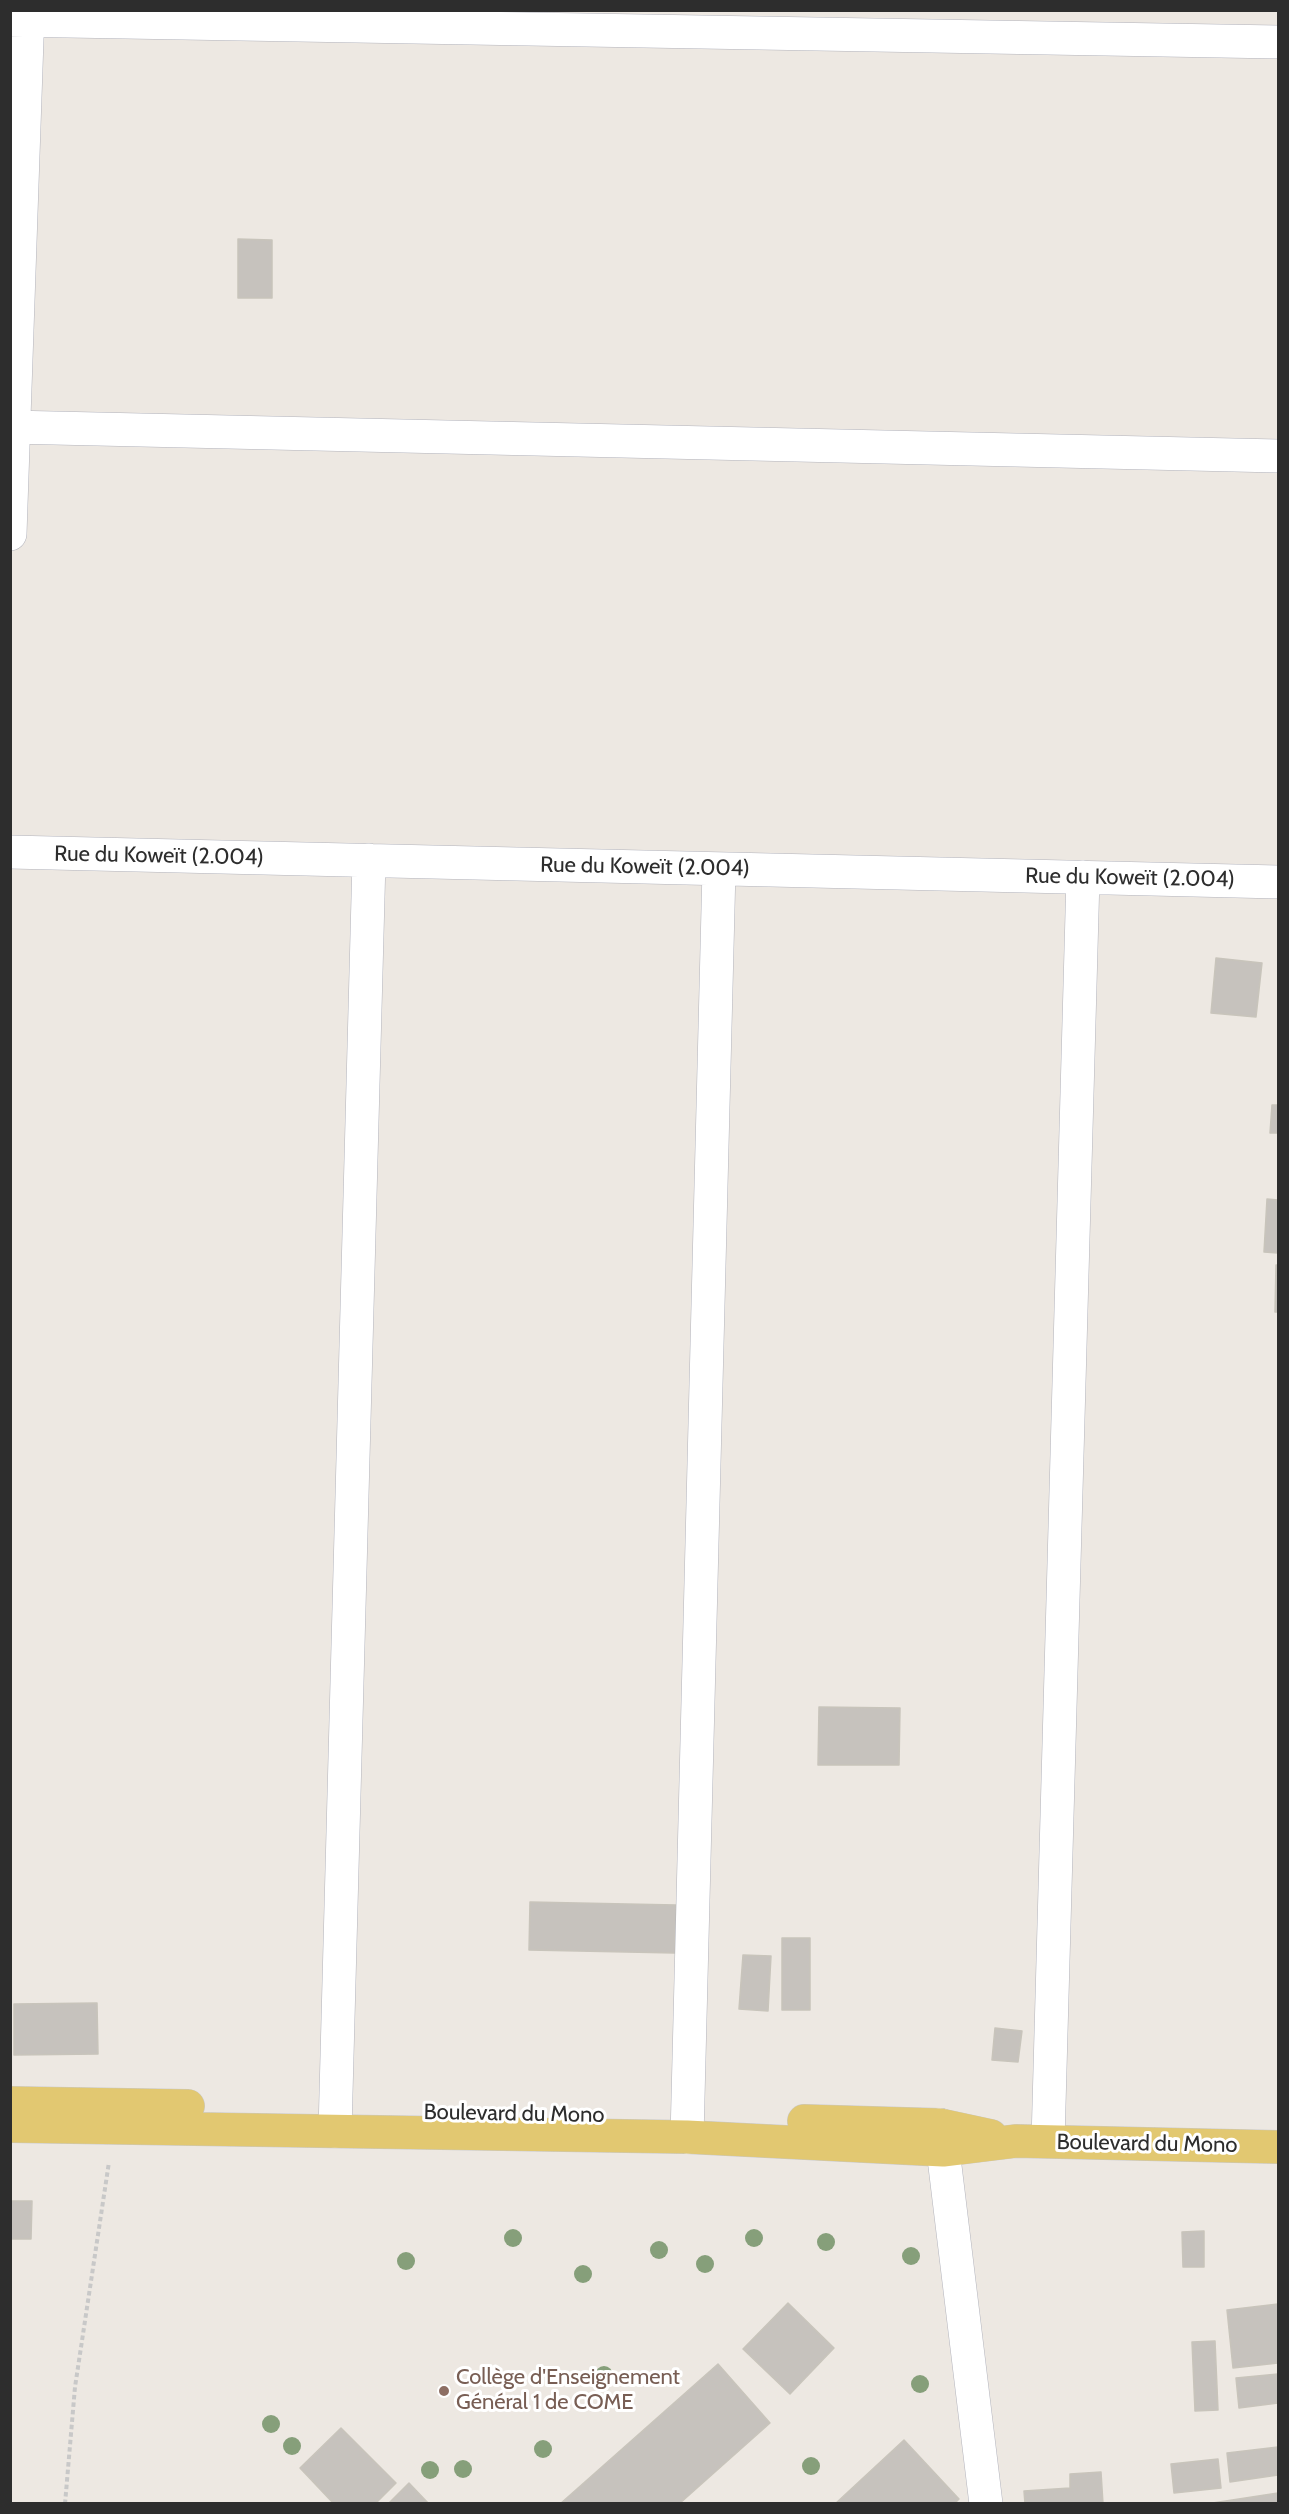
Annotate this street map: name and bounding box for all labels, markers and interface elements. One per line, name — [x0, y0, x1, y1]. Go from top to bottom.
street label: Rue du Koweït (2.004) — [54, 841, 264, 871]
street label: Rue du Koweït (2.004) — [540, 852, 750, 882]
street label: Rue du Koweït (2.004) — [1025, 863, 1235, 893]
street label: Boulevard du Mono — [423, 2099, 605, 2129]
street label: Boulevard du Mono — [1056, 2129, 1238, 2159]
place label: Collège d'Enseignement Général 1 de COME — [456, 2365, 680, 2416]
marker: Collège d'Enseignement Général 1 de COME — [437, 2384, 451, 2398]

